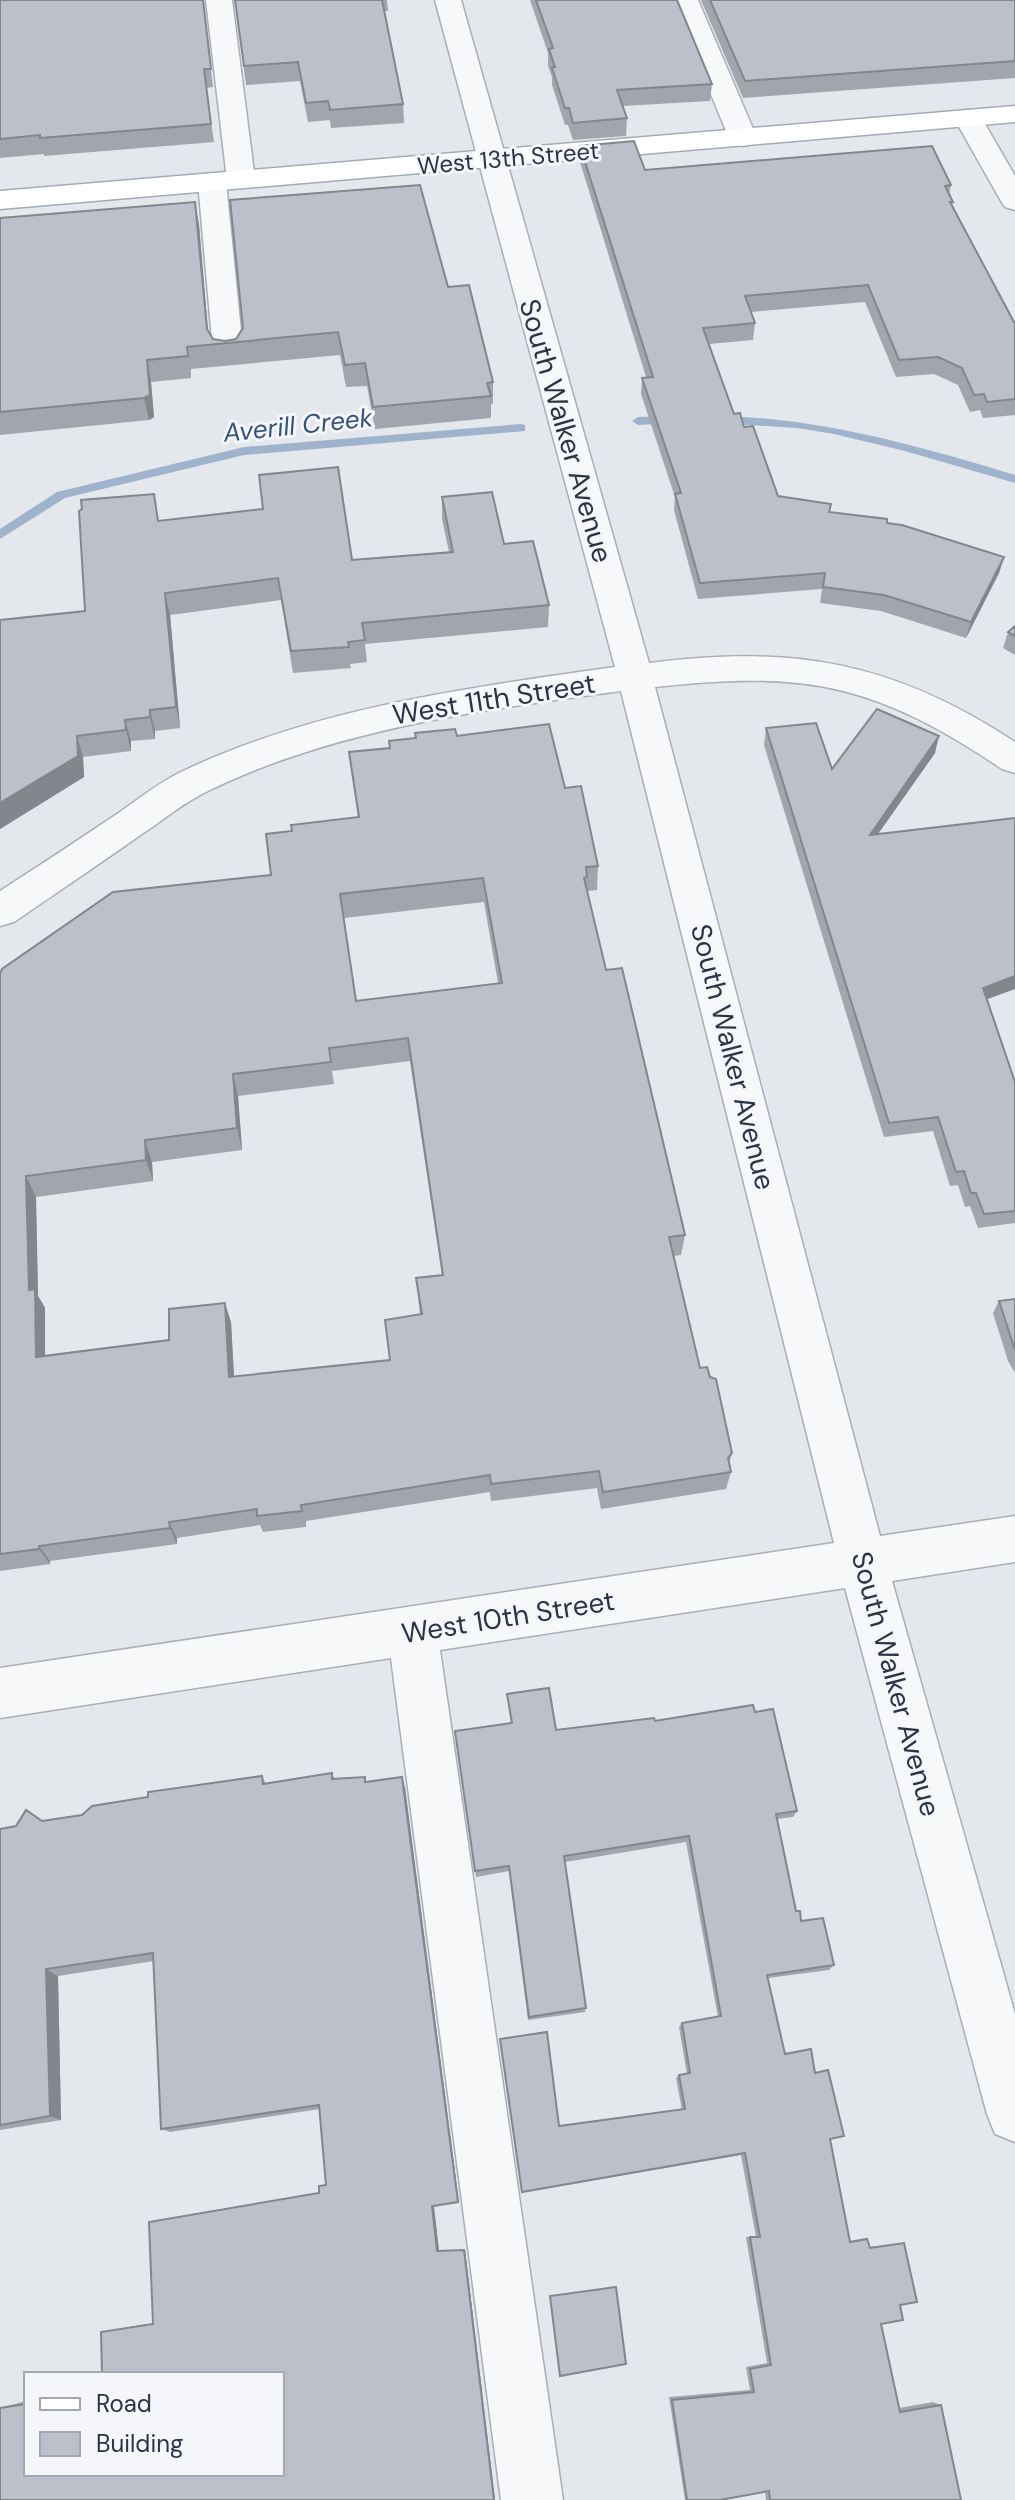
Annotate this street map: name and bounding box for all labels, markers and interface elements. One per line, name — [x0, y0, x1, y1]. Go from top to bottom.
street label: West 13th Street — [416, 135, 600, 181]
street label: South Walker Avenue — [511, 295, 621, 567]
water label: Averill Creek — [221, 400, 375, 450]
street label: West 11th Street — [390, 665, 598, 733]
street label: South Walker Avenue — [682, 920, 784, 1194]
street label: South Walker Avenue — [843, 1548, 949, 1820]
street label: West 10th Street — [399, 1582, 617, 1652]
legend — [24, 2372, 284, 2476]
text: Road — [96, 2388, 152, 2419]
text: Building — [96, 2428, 183, 2459]

